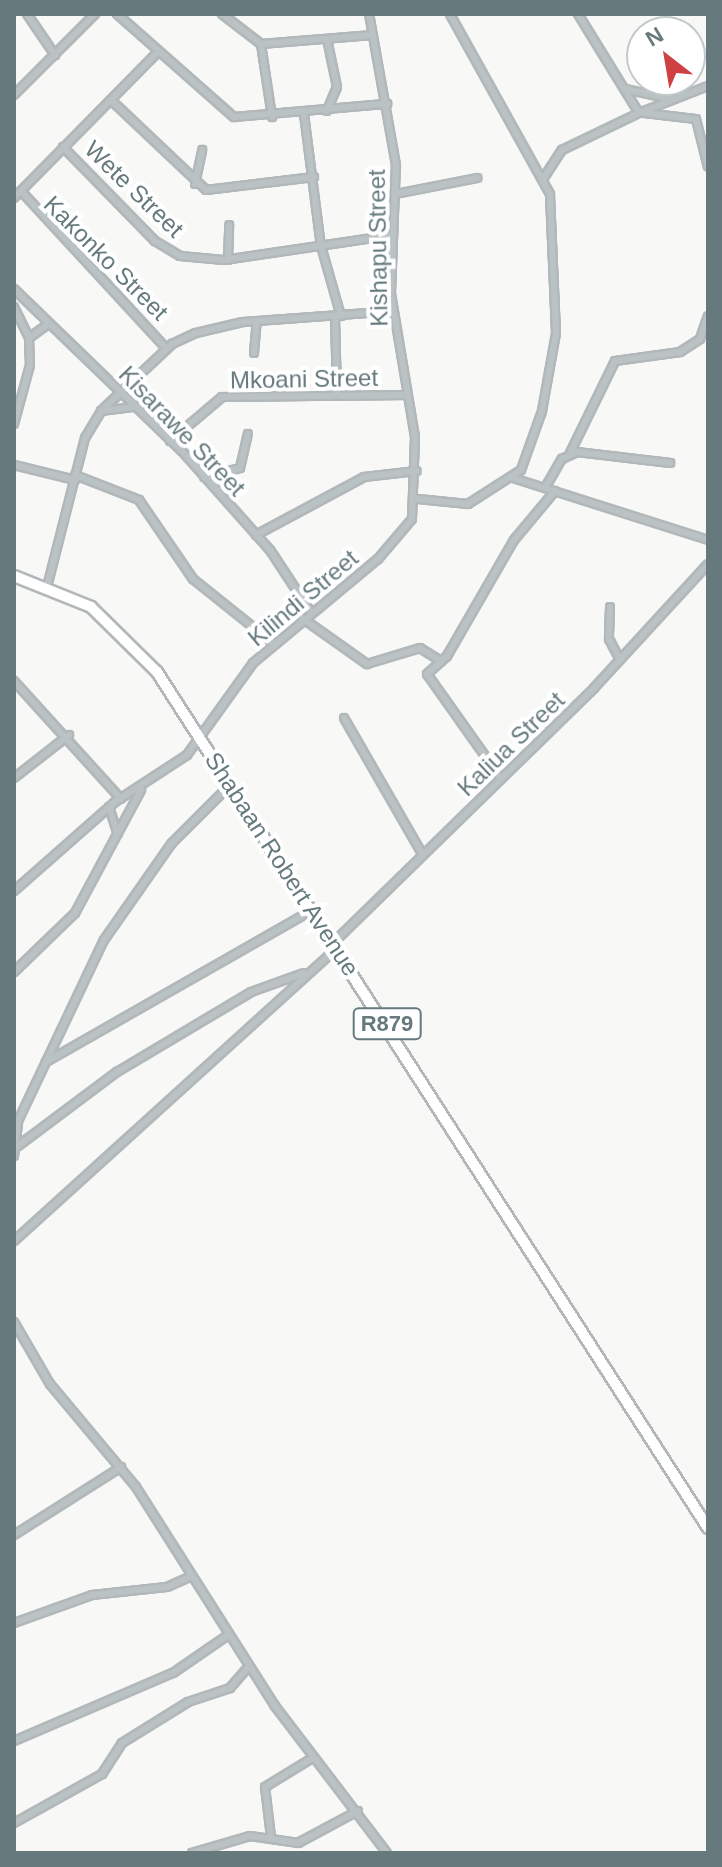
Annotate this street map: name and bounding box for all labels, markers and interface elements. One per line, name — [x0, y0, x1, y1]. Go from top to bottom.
north arrow — [626, 16, 706, 96]
text: N — [641, 22, 668, 52]
street label: Wete Street — [79, 135, 189, 243]
street label: Kishapu Street — [362, 169, 394, 327]
street label: Kakonko Street — [38, 190, 174, 326]
street label: Kisarawe Street — [113, 360, 251, 502]
street label: Mkoani Street — [230, 363, 378, 395]
street label: Kilindi Street — [242, 544, 364, 652]
street label: Kaliua Street — [452, 686, 570, 802]
street label: Shabaan Robert Avenue — [198, 746, 366, 982]
road number: R879 — [351, 1006, 423, 1042]

